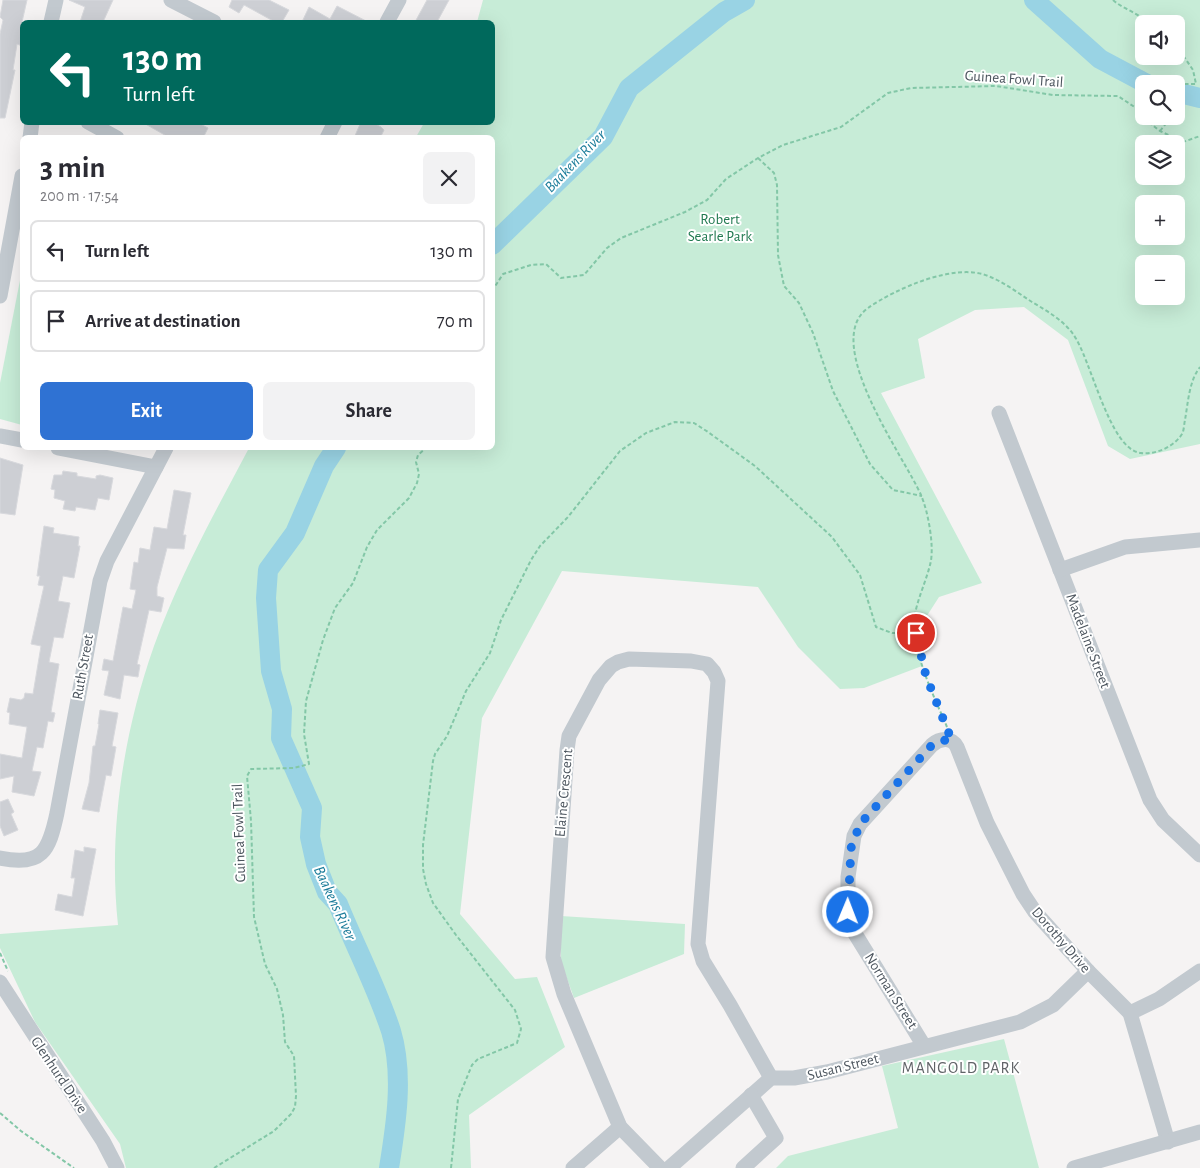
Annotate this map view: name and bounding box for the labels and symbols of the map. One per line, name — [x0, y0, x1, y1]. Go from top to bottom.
street label: Guinea Fowl Trail — [964, 68, 1064, 90]
water label: Baakens River — [542, 126, 609, 195]
park label: Robert Searle Park — [688, 212, 752, 244]
street label: Madelaine Street — [1063, 592, 1113, 691]
pin — [895, 612, 937, 654]
street label: Ruth Street — [70, 633, 96, 701]
street label: Elaine Crescent — [553, 748, 575, 838]
street label: Guinea Fowl Trail — [230, 783, 248, 883]
water label: Baakens River — [311, 863, 359, 943]
position arrow — [821, 885, 873, 937]
street label: Dorothy Drive — [1029, 904, 1093, 976]
street label: Norman Street — [862, 950, 920, 1032]
street label: Glenhurd Drive — [28, 1034, 90, 1116]
street label: Susan Street — [806, 1051, 880, 1083]
district label: MANGOLD PARK — [902, 1060, 1020, 1076]

